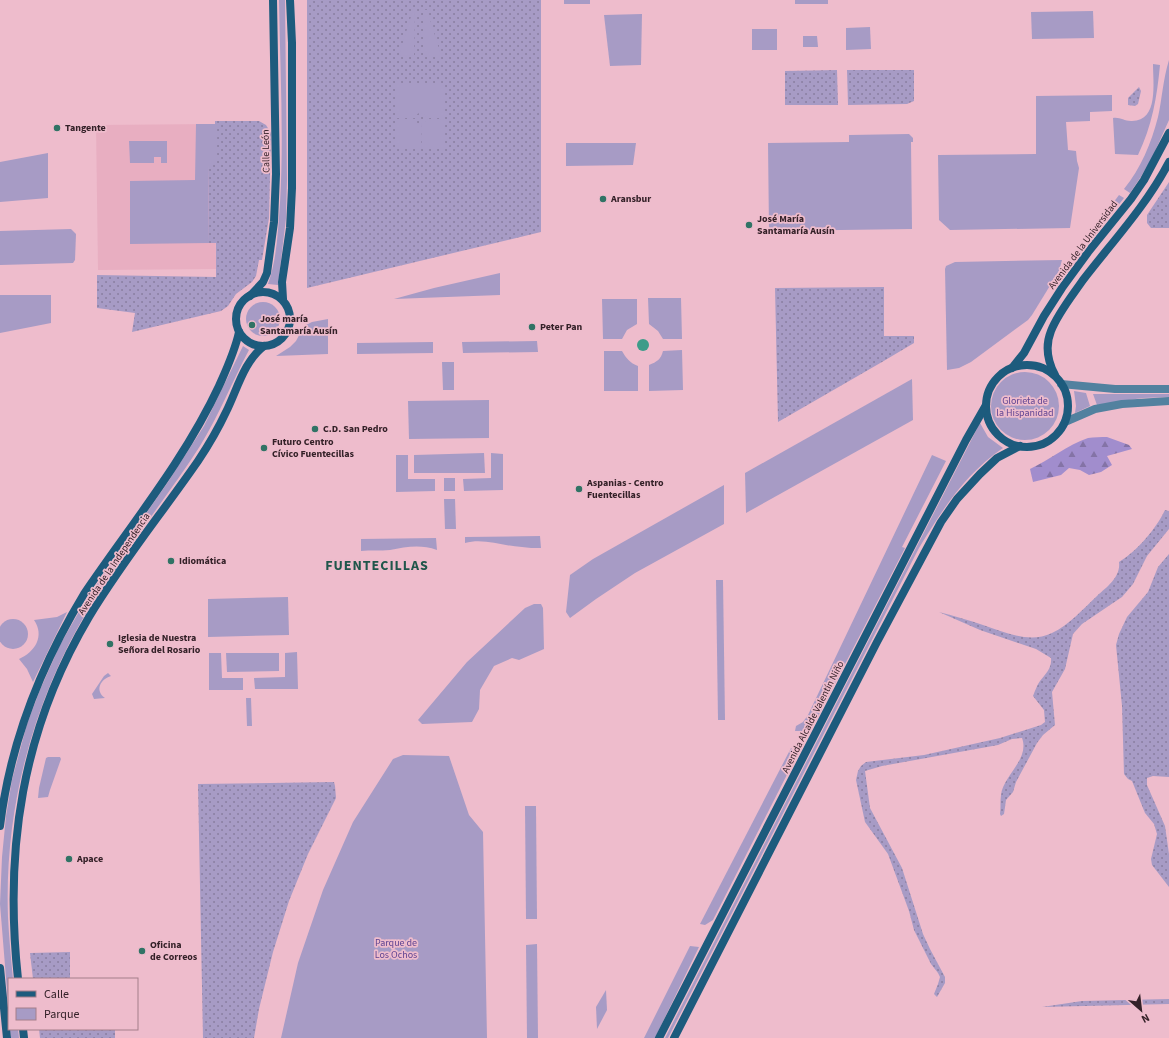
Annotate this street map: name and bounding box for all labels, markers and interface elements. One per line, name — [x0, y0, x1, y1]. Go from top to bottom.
place label: Tangente — [65, 121, 106, 135]
marker: Tangente — [52, 123, 62, 133]
street label: Calle León — [259, 129, 273, 173]
place label: Aransbur — [610, 192, 651, 206]
marker: Aransbur — [598, 194, 608, 204]
street label: Avenida de la Universidad — [1045, 198, 1121, 292]
place label: José María Santamaría Ausín — [757, 212, 835, 238]
marker: José María Santamaría Ausín — [744, 220, 754, 230]
place label: José maría Santamaría Ausín — [260, 312, 338, 338]
marker: José maría Santamaría Ausín — [247, 320, 257, 330]
place label: Peter Pan — [540, 320, 583, 334]
marker: Peter Pan — [527, 322, 537, 332]
park label: Glorieta de la Hispanidad — [996, 394, 1054, 420]
place label: C.D. San Pedro — [323, 422, 388, 436]
marker: C.D. San Pedro — [310, 424, 320, 434]
place label: Futuro Centro Cívico Fuentecillas — [272, 435, 354, 461]
marker: Futuro Centro Cívico Fuentecillas — [259, 443, 269, 453]
place label: Aspanias - Centro Fuentecillas — [586, 476, 664, 502]
marker: Aspanias - Centro Fuentecillas — [574, 484, 584, 494]
street label: Avenida de la Independencia — [75, 510, 153, 618]
place label: Idiomática — [179, 554, 226, 568]
marker: Idiomática — [166, 556, 176, 566]
district label: FUENTECILLAS — [325, 556, 429, 576]
place label: Iglesia de Nuestra Señora del Rosario — [118, 631, 201, 657]
marker: Iglesia de Nuestra Señora del Rosario — [105, 639, 115, 649]
street label: Avenida Alcalde Valentín Niño — [779, 659, 847, 775]
place label: Apace — [76, 852, 103, 866]
marker: Apace — [64, 854, 74, 864]
park label: Parque de Los Ochos — [375, 936, 417, 962]
place label: Oficina de Correos — [150, 938, 198, 964]
marker: Oficina de Correos — [137, 946, 147, 956]
legend — [8, 978, 138, 1030]
text: Calle — [44, 986, 69, 1003]
north arrow — [1121, 990, 1161, 1030]
text: Parque — [44, 1006, 80, 1023]
text: N — [1139, 1010, 1152, 1027]

